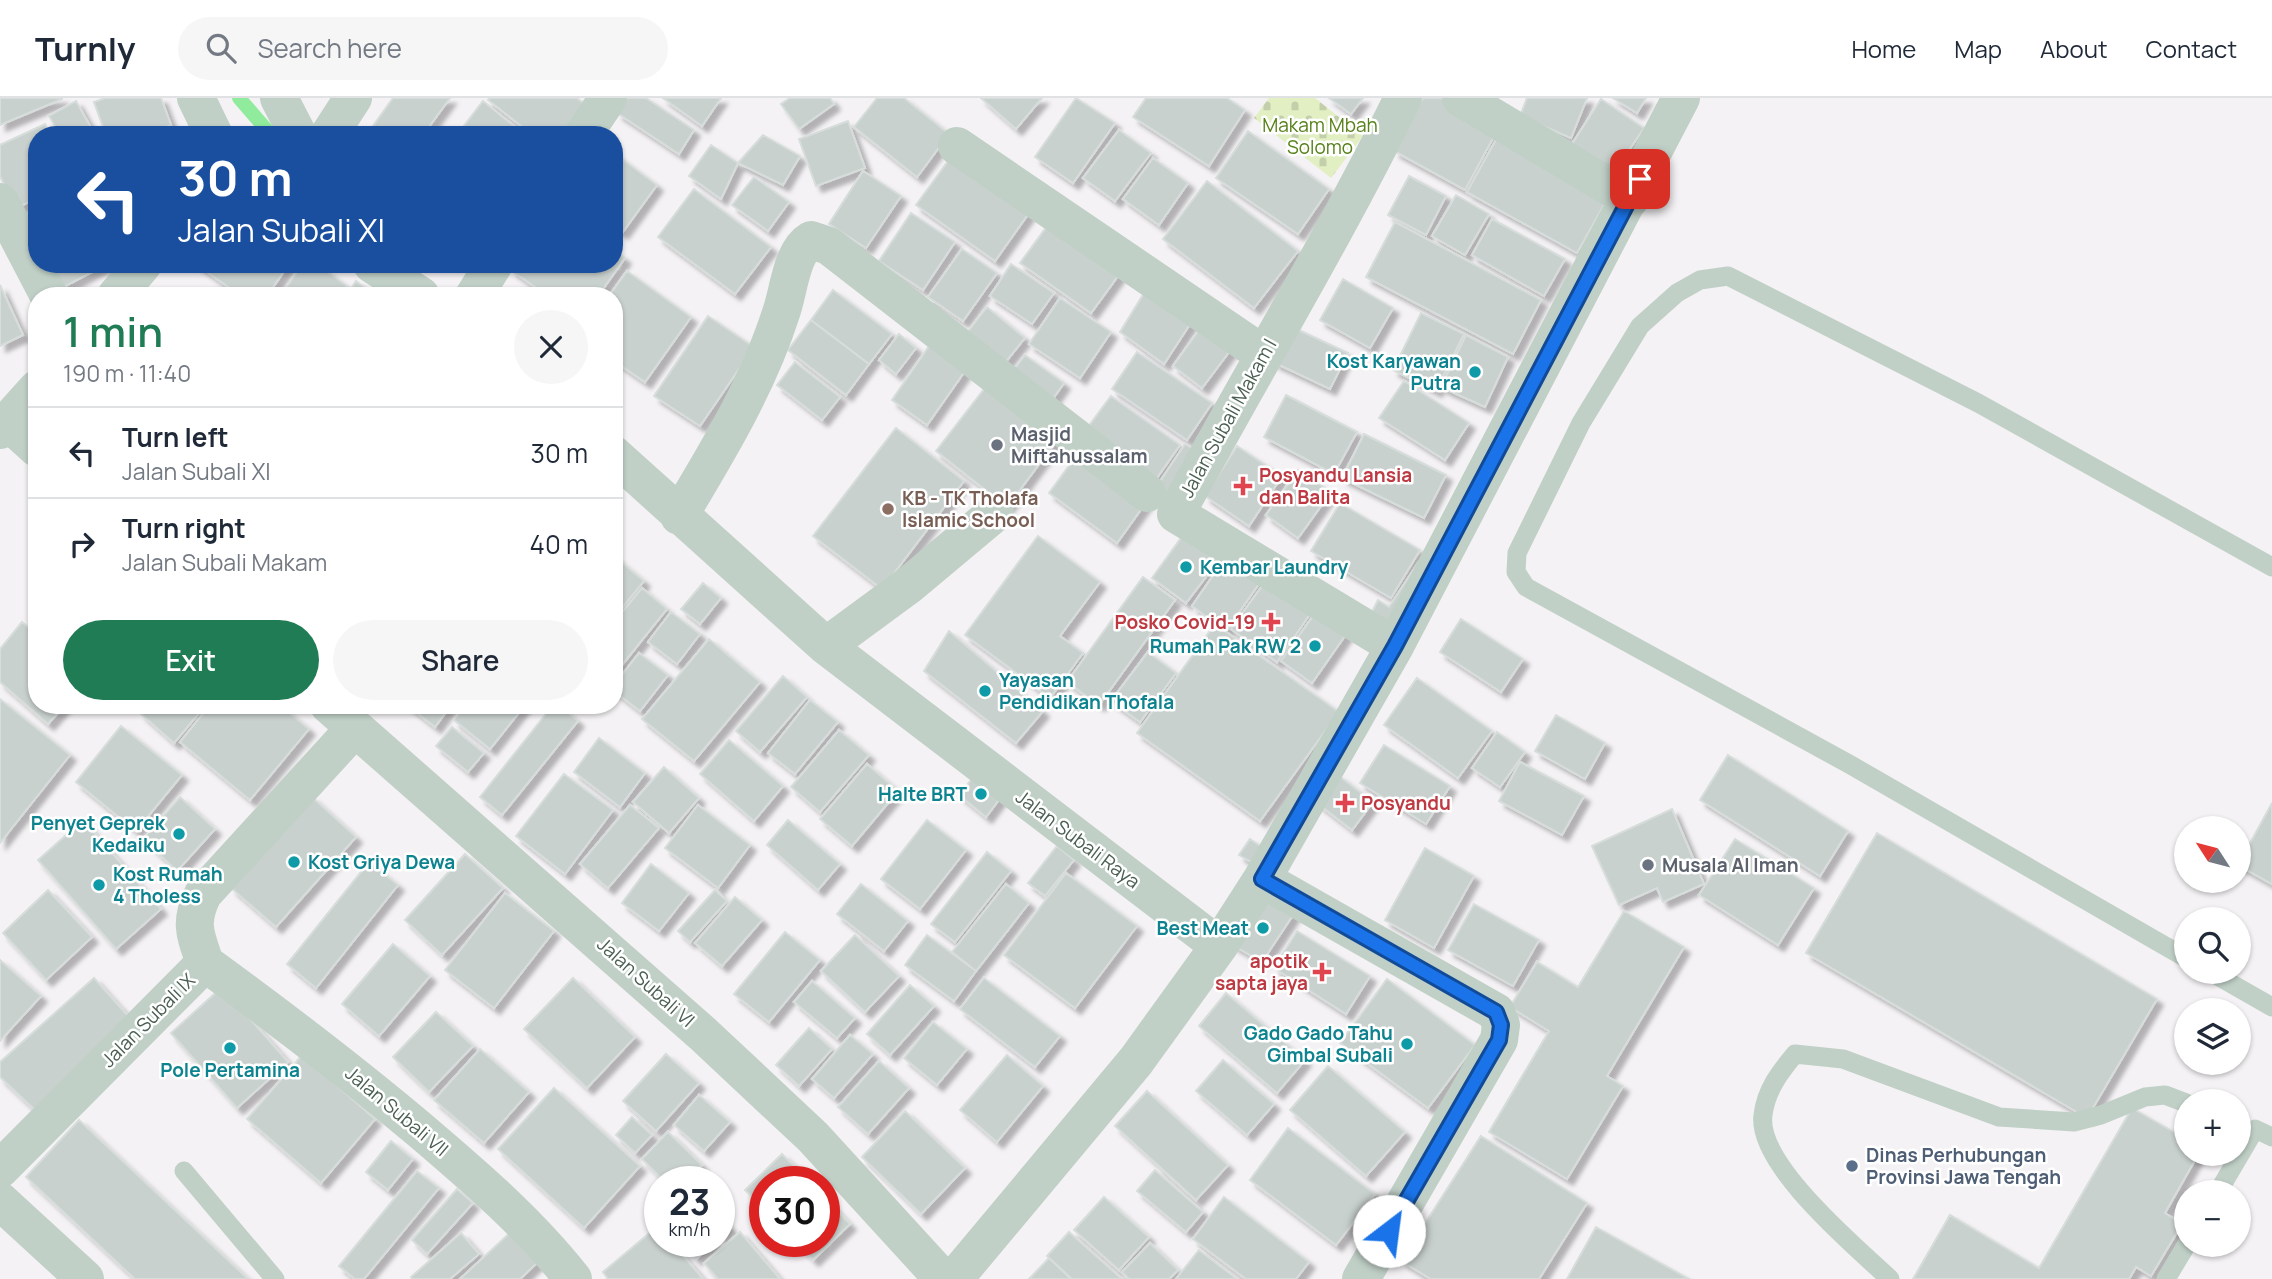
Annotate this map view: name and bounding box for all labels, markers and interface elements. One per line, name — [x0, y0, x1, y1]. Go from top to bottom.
search box — [178, 17, 668, 80]
text: Turnly — [35, 26, 136, 71]
icon: search — [202, 29, 240, 67]
text: Search here — [258, 30, 402, 66]
text: Home — [1851, 32, 1916, 65]
text: Map — [1954, 32, 2002, 65]
text: About — [2040, 32, 2108, 65]
text: Contact — [2146, 32, 2237, 65]
park label: Makam Mbah Solomo — [1262, 112, 1378, 160]
text: 30 m — [178, 144, 293, 211]
pin — [1610, 149, 1670, 209]
icon: left — [63, 154, 154, 245]
icon: arrive — [1621, 160, 1659, 198]
text: Jalan Subali XI — [178, 208, 385, 252]
text: 1 min — [63, 302, 163, 360]
button: close — [514, 310, 588, 384]
street label: Jalan Subali Makam I — [1174, 334, 1282, 502]
place label: Kost Karyawan Putra — [1327, 348, 1461, 396]
text: 190 m · 11:40 — [63, 357, 191, 389]
marker: Kost Karyawan Putra — [1467, 364, 1483, 380]
text: Turn left — [122, 419, 229, 455]
place label: Masjid Miftahussalam — [1011, 421, 1148, 469]
icon: left — [63, 434, 101, 472]
text: 30 m — [531, 435, 588, 471]
marker: Masjid Miftahussalam — [989, 437, 1005, 453]
text: Jalan Subali XI — [122, 455, 271, 487]
place label: Posyandu Lansia dan Balita — [1259, 462, 1412, 510]
marker: Posyandu Lansia dan Balita — [1233, 476, 1253, 496]
place label: KB - TK Tholafa Islamic School — [902, 485, 1038, 533]
marker: KB - TK Tholafa Islamic School — [880, 501, 896, 517]
text: Turn right — [122, 510, 246, 546]
icon: right — [63, 525, 101, 563]
text: 40 m — [530, 526, 588, 562]
text: Jalan Subali Makam — [122, 546, 327, 578]
place label: Kembar Laundry — [1200, 554, 1348, 580]
marker: Kembar Laundry — [1178, 559, 1194, 575]
place label: Posko Covid-19 — [1115, 609, 1255, 635]
marker: Posko Covid-19 — [1261, 612, 1281, 632]
button: Exit — [63, 620, 319, 700]
button: Share — [333, 620, 588, 700]
place label: Rumah Pak RW 2 — [1150, 633, 1301, 659]
marker: Rumah Pak RW 2 — [1307, 638, 1323, 654]
place label: Yayasan Pendidikan Thofala — [999, 667, 1174, 715]
marker: Yayasan Pendidikan Thofala — [977, 683, 993, 699]
place label: Halte BRT — [878, 781, 967, 807]
street label: Jalan Subali Raya — [1011, 784, 1145, 894]
marker: Halte BRT — [973, 786, 989, 802]
place label: Posyandu — [1361, 790, 1451, 816]
marker: Posyandu — [1335, 793, 1355, 813]
place label: Penyet Geprek Kedaiku — [31, 810, 166, 858]
north arrow — [2174, 816, 2250, 892]
map controls — [2174, 816, 2251, 1257]
marker: Penyet Geprek Kedaiku — [171, 826, 187, 842]
place label: Kost Griya Dewa — [308, 849, 455, 875]
place label: Musala Al Iman — [1662, 852, 1799, 878]
marker: Kost Griya Dewa — [286, 854, 302, 870]
marker: Musala Al Iman — [1640, 857, 1656, 873]
place label: Kost Rumah 4 Tholess — [113, 861, 223, 909]
marker: Kost Rumah 4 Tholess — [91, 877, 107, 893]
button: search — [2174, 907, 2251, 984]
place label: Best Meat — [1157, 915, 1249, 941]
marker: Best Meat — [1255, 920, 1271, 936]
street label: Jalan Subali VI — [592, 931, 700, 1033]
place label: apotik sapta jaya — [1215, 948, 1309, 996]
marker: apotik sapta jaya — [1314, 964, 1330, 980]
street label: Jalan Subali IX — [95, 967, 201, 1073]
button: layers — [2174, 998, 2251, 1075]
place label: Gado Gado Tahu Gimbal Subali — [1244, 1020, 1393, 1068]
marker: Gado Gado Tahu Gimbal Subali — [1399, 1036, 1415, 1052]
marker: Pole Pertamina — [222, 1040, 238, 1056]
place label: Pole Pertamina — [160, 1057, 300, 1083]
street label: Jalan Subali VII — [340, 1060, 454, 1162]
button: + — [2174, 1089, 2251, 1166]
place label: Dinas Perhubungan Provinsi Jawa Tengah — [1866, 1142, 2061, 1190]
marker: Dinas Perhubungan Provinsi Jawa Tengah — [1844, 1158, 1860, 1174]
speed limit sign: 30 — [749, 1166, 840, 1257]
text: 23 — [669, 1178, 710, 1226]
button: − — [2174, 1180, 2251, 1257]
position arrow — [1352, 1194, 1426, 1268]
text: km/h — [669, 1217, 710, 1241]

